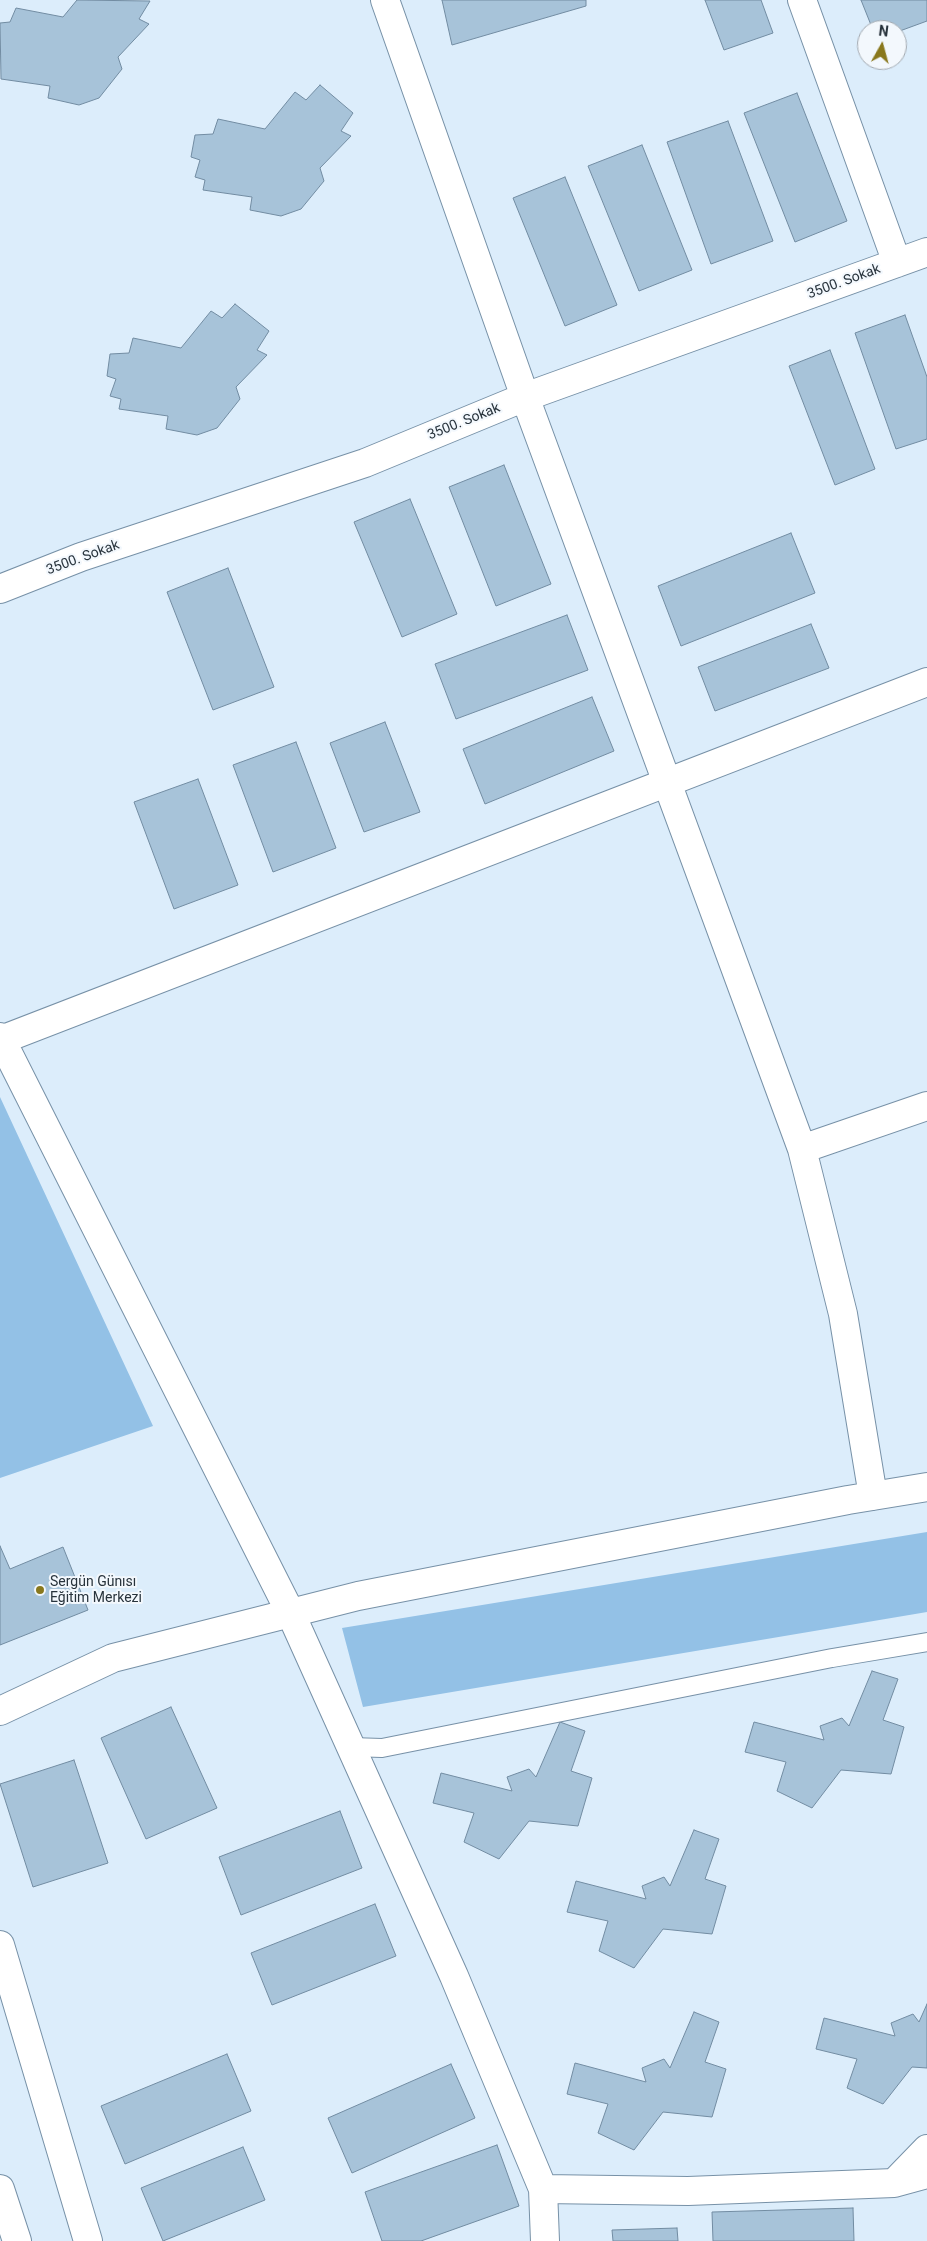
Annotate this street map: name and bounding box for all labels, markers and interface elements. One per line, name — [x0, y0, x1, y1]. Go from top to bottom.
north arrow — [857, 20, 907, 70]
text: N — [878, 23, 890, 40]
street label: 3500. Sokak — [805, 261, 883, 303]
street label: 3500. Sokak — [425, 400, 503, 444]
street label: 3500. Sokak — [44, 537, 122, 579]
place label: Sergün Günısı Eğitim Merkezi — [50, 1574, 142, 1606]
marker: Sergün Günısı Eğitim Merkezi — [34, 1584, 46, 1596]

